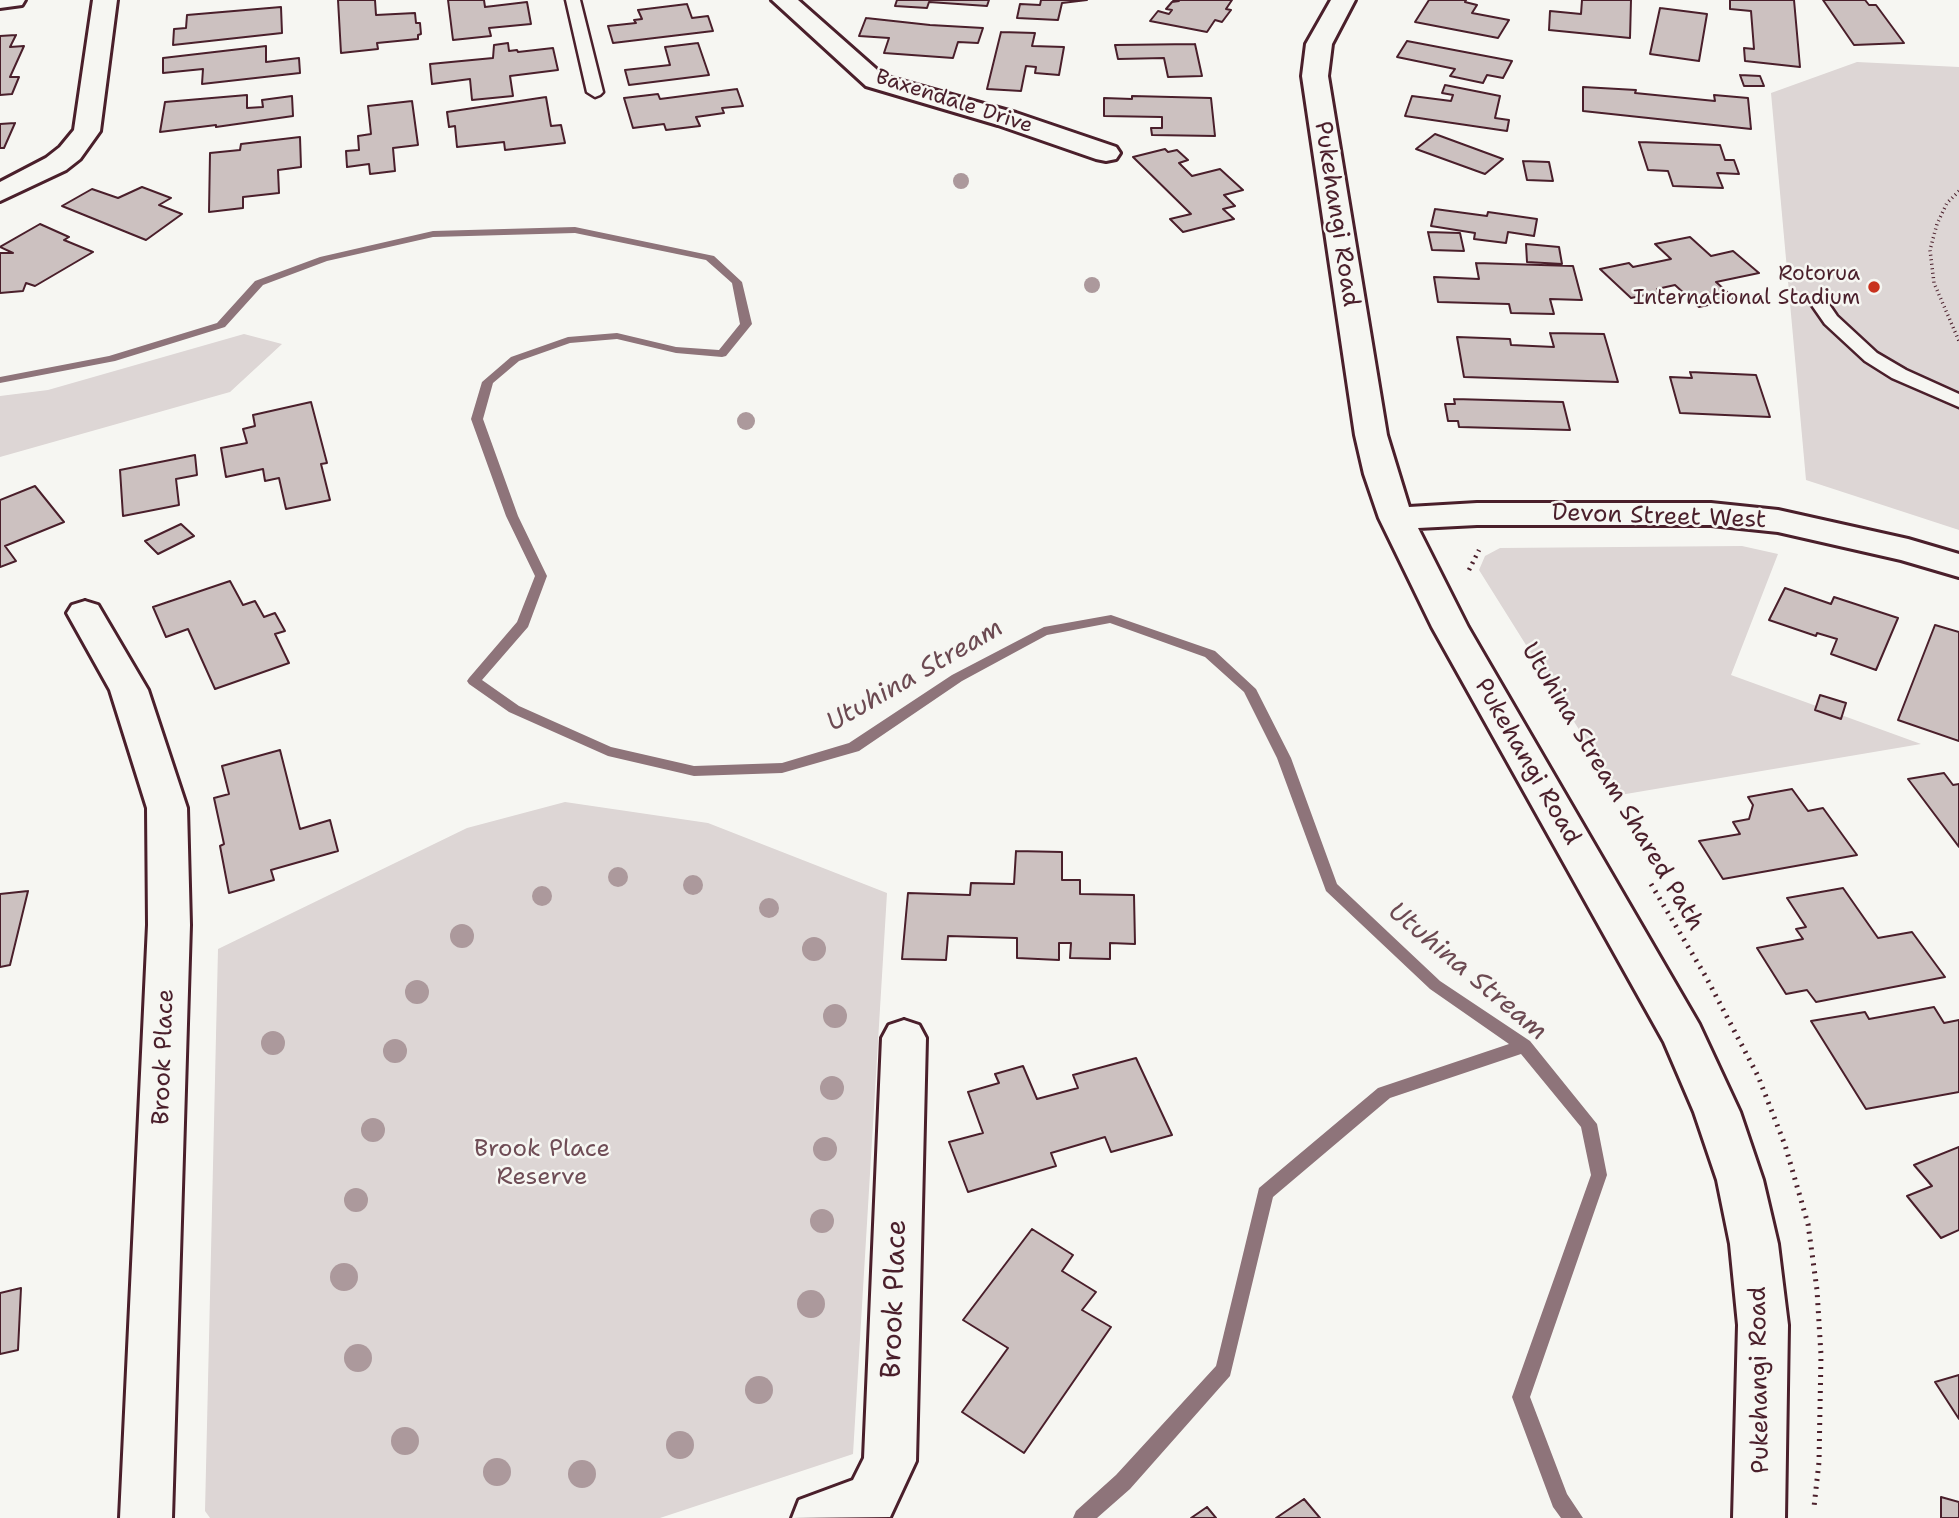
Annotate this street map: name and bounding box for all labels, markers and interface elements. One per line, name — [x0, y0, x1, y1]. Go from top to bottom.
street label: Baxendale Drive — [872, 65, 1036, 139]
street label: Pukehangi Road — [1307, 119, 1365, 309]
place label: Rotorua International Stadium — [1633, 262, 1860, 312]
marker: Rotorua International Stadium — [1866, 279, 1882, 295]
street label: Devon Street West — [1551, 499, 1767, 535]
water label: Utuhina Stream — [821, 613, 1009, 739]
street label: Utuhina Stream Shared Path — [1514, 638, 1710, 936]
street label: Pukehangi Road — [1468, 674, 1586, 850]
water label: Utuhina Stream — [1381, 896, 1553, 1048]
street label: Brook Place — [147, 988, 181, 1126]
park label: Brook Place Reserve — [474, 1136, 610, 1192]
street label: Brook Place — [875, 1219, 915, 1379]
street label: Pukehangi Road — [1744, 1286, 1776, 1474]

